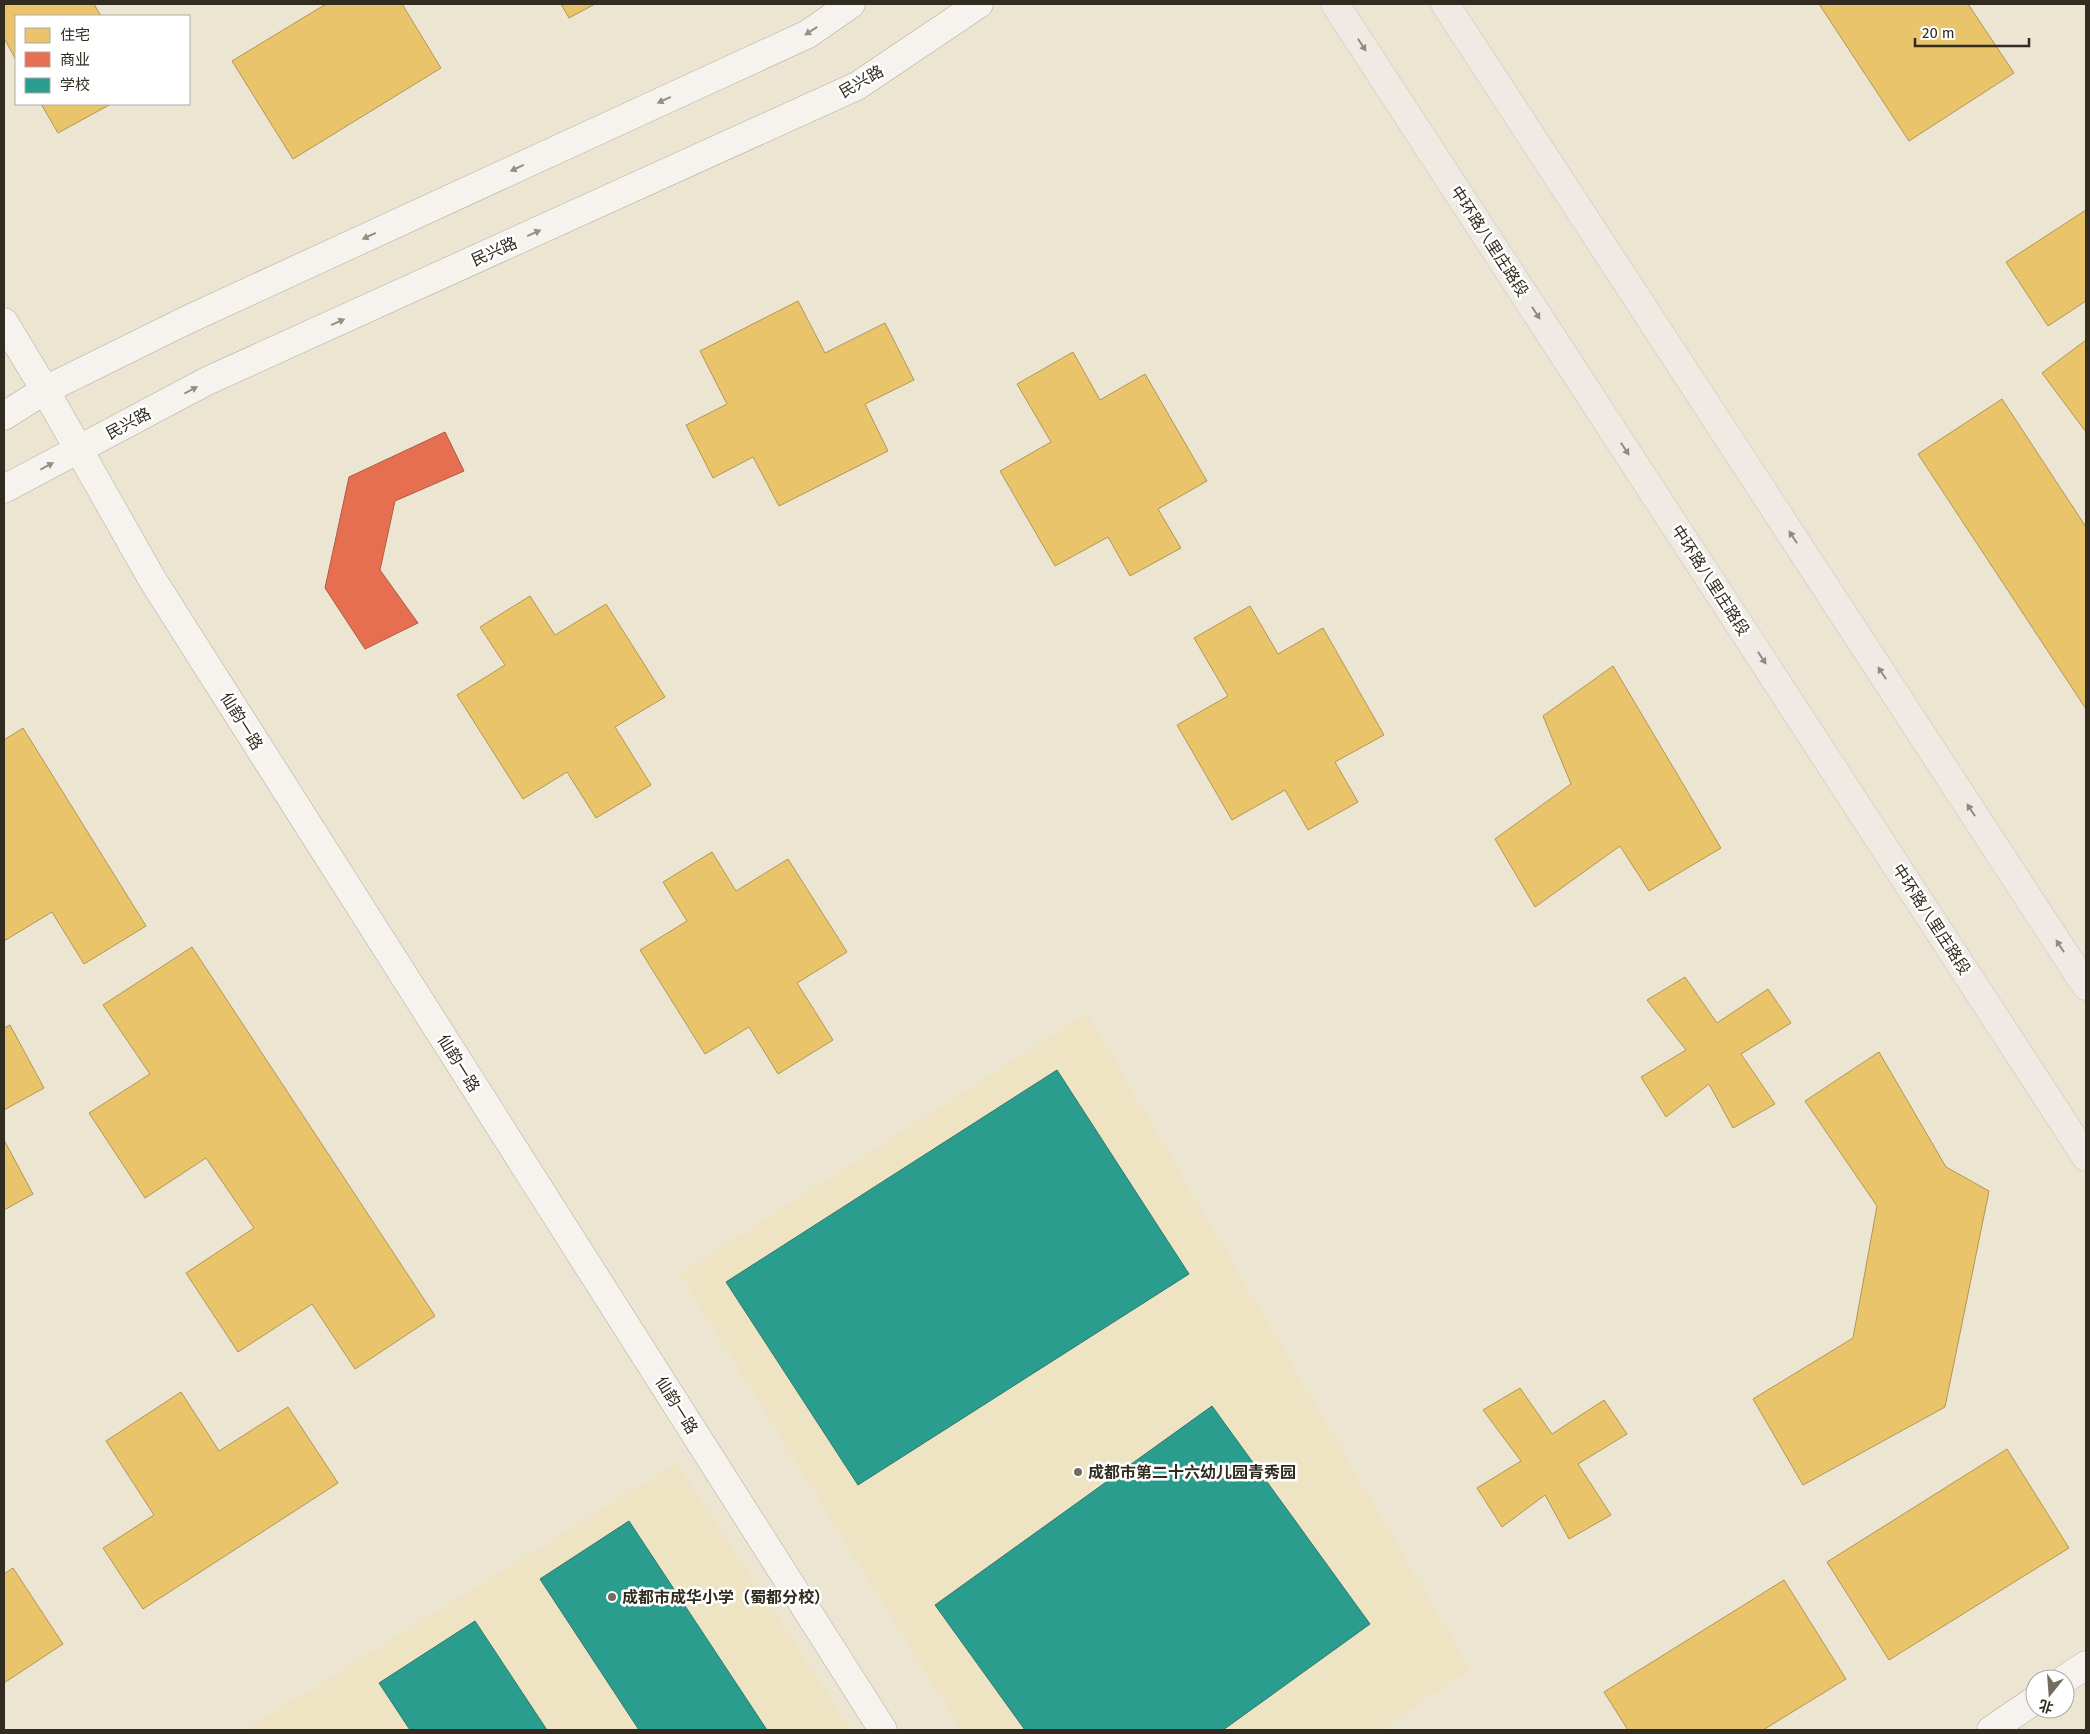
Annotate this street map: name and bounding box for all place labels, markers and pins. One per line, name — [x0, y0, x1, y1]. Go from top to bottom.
place label: 成都市第二十六幼儿园青秀园 — [1088, 1463, 1296, 1482]
marker: 成都市第二十六幼儿园青秀园 — [1072, 1466, 1084, 1478]
place label: 成都市成华小学（蜀都分校） — [622, 1588, 830, 1607]
marker: 成都市成华小学（蜀都分校） — [606, 1591, 618, 1603]

